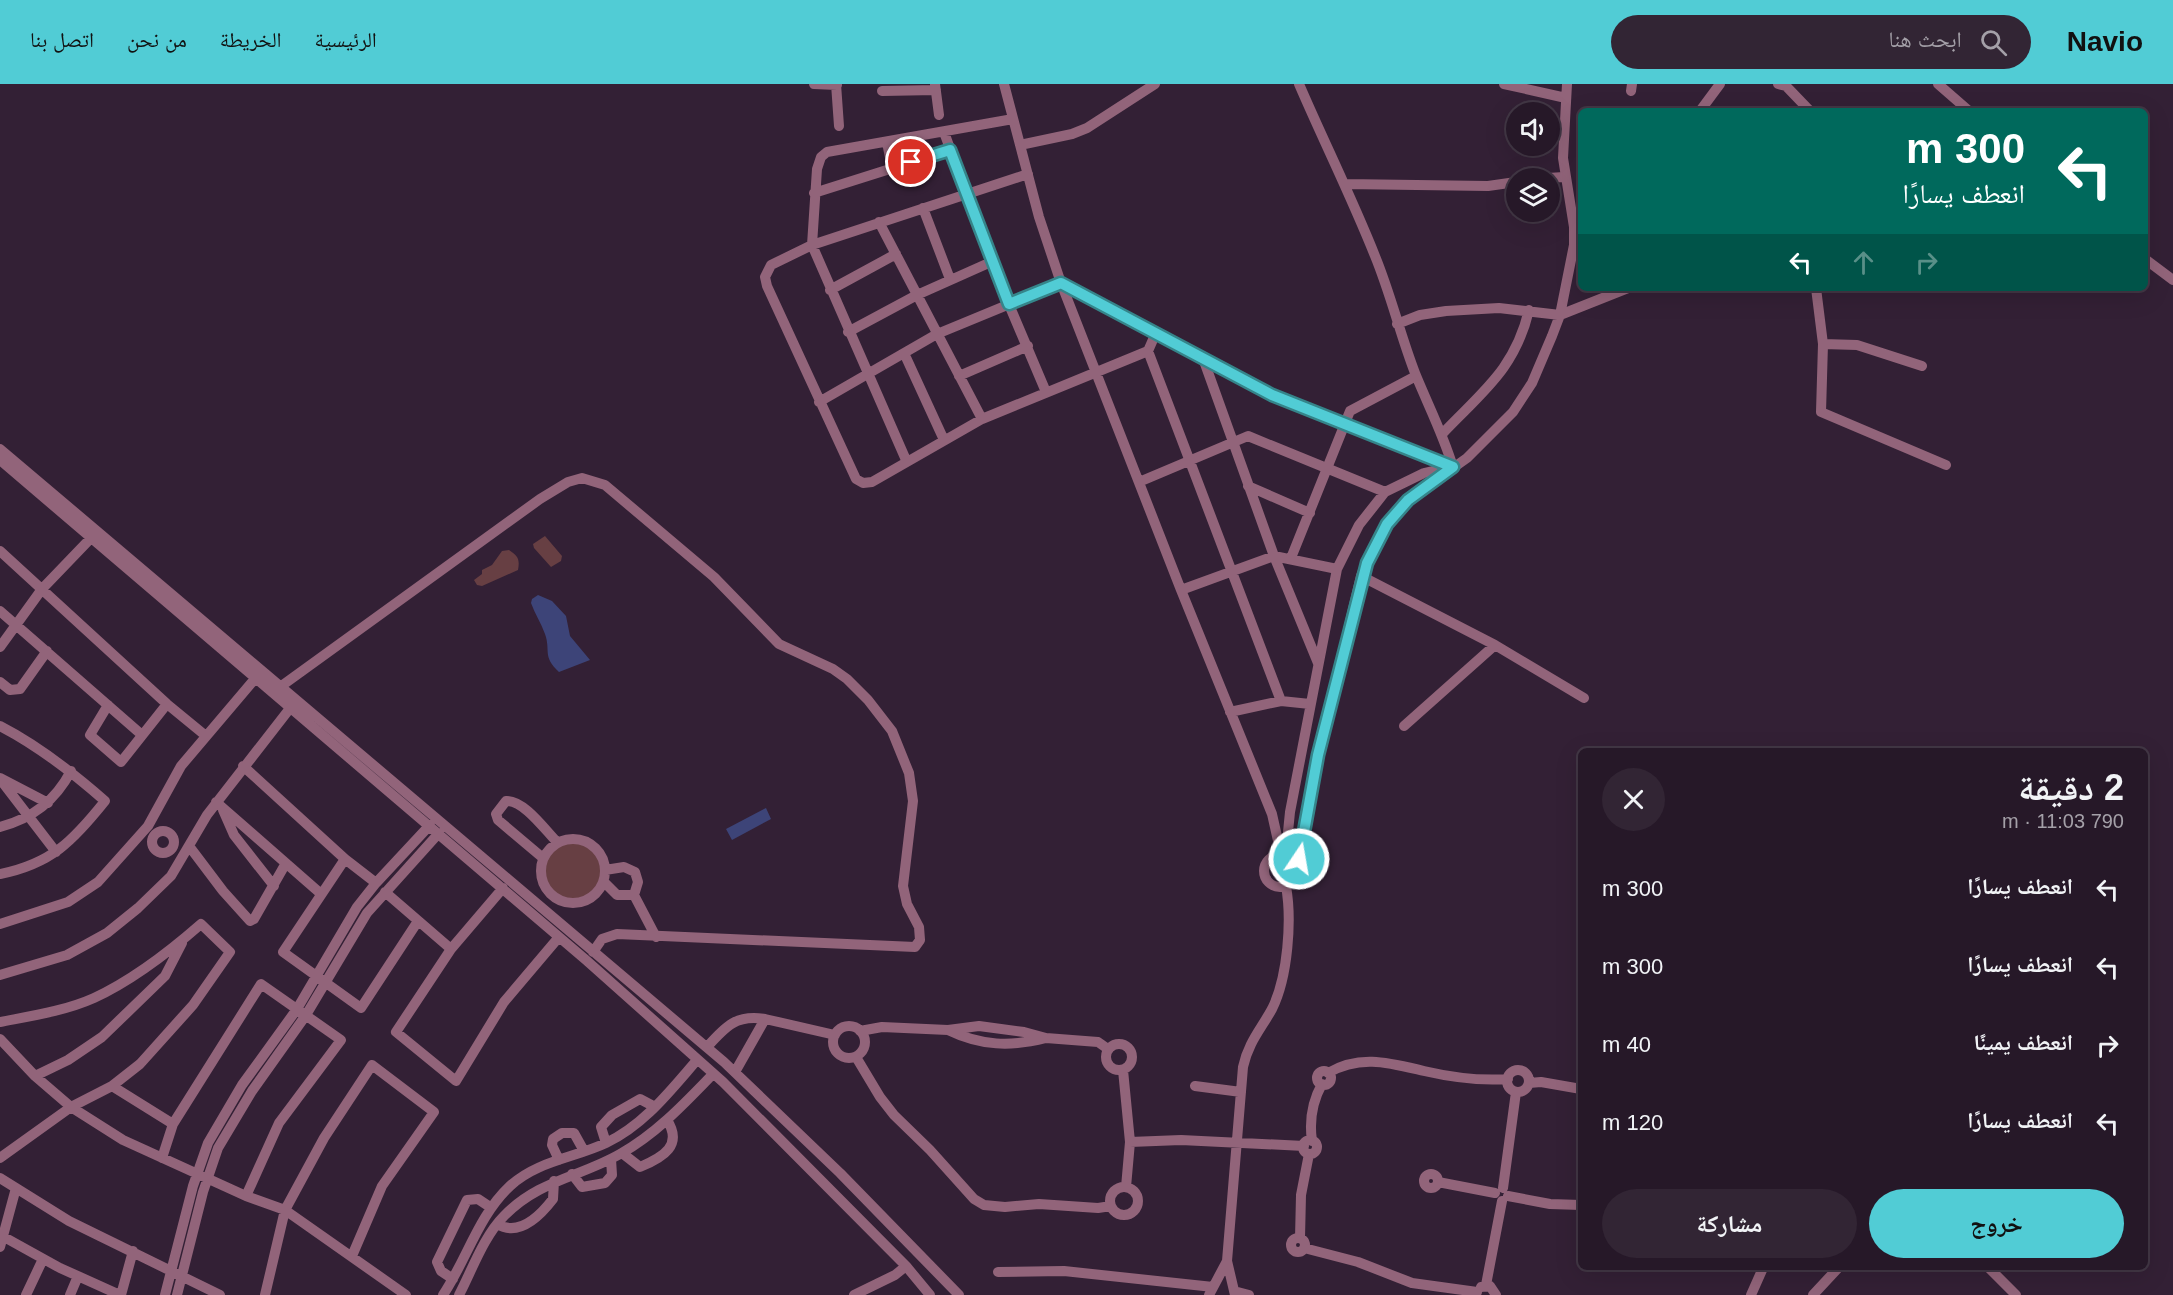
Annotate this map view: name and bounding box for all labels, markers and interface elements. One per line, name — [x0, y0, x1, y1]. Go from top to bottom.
search box — [1611, 15, 2031, 69]
icon: search — [1977, 26, 2010, 59]
text: Navio — [2067, 26, 2143, 57]
text: ابحث هنا — [1889, 27, 1962, 52]
text: اتصل بنا — [30, 28, 94, 51]
text: من نحن — [127, 28, 187, 51]
text: الخريطة — [220, 28, 282, 51]
text: الرئيسية — [315, 28, 377, 51]
map controls — [1506, 102, 1560, 222]
button: sound — [1506, 102, 1560, 156]
text: 300 m — [1906, 125, 2025, 172]
icon: left — [2046, 132, 2124, 210]
pin — [885, 136, 936, 187]
icon: arrive — [894, 145, 927, 178]
button: layers — [1506, 168, 1560, 222]
text: انعطف يسارًا — [1903, 179, 2025, 209]
icon: left — [1784, 246, 1817, 279]
icon: ahead — [1847, 246, 1880, 279]
icon: right — [1910, 246, 1943, 279]
text: 2 دقيقة — [2018, 767, 2124, 808]
button: close — [1602, 768, 1665, 831]
text: 790 m · 11:03 — [2002, 810, 2124, 832]
position arrow — [1267, 827, 1331, 891]
icon: left — [2091, 873, 2124, 906]
text: انعطف يسارًا — [1967, 874, 2073, 899]
text: 300 m — [1602, 876, 1663, 901]
icon: left — [2091, 951, 2124, 984]
text: انعطف يسارًا — [1967, 952, 2073, 977]
text: 300 m — [1602, 954, 1663, 979]
icon: right — [2091, 1029, 2124, 1062]
text: انعطف يمينًا — [1974, 1030, 2073, 1055]
text: 40 m — [1602, 1032, 1651, 1057]
icon: left — [2091, 1107, 2124, 1140]
text: انعطف يسارًا — [1967, 1108, 2073, 1133]
text: 120 m — [1602, 1110, 1663, 1135]
button: مشاركة — [1602, 1189, 1857, 1258]
button: خروج — [1869, 1189, 2124, 1258]

